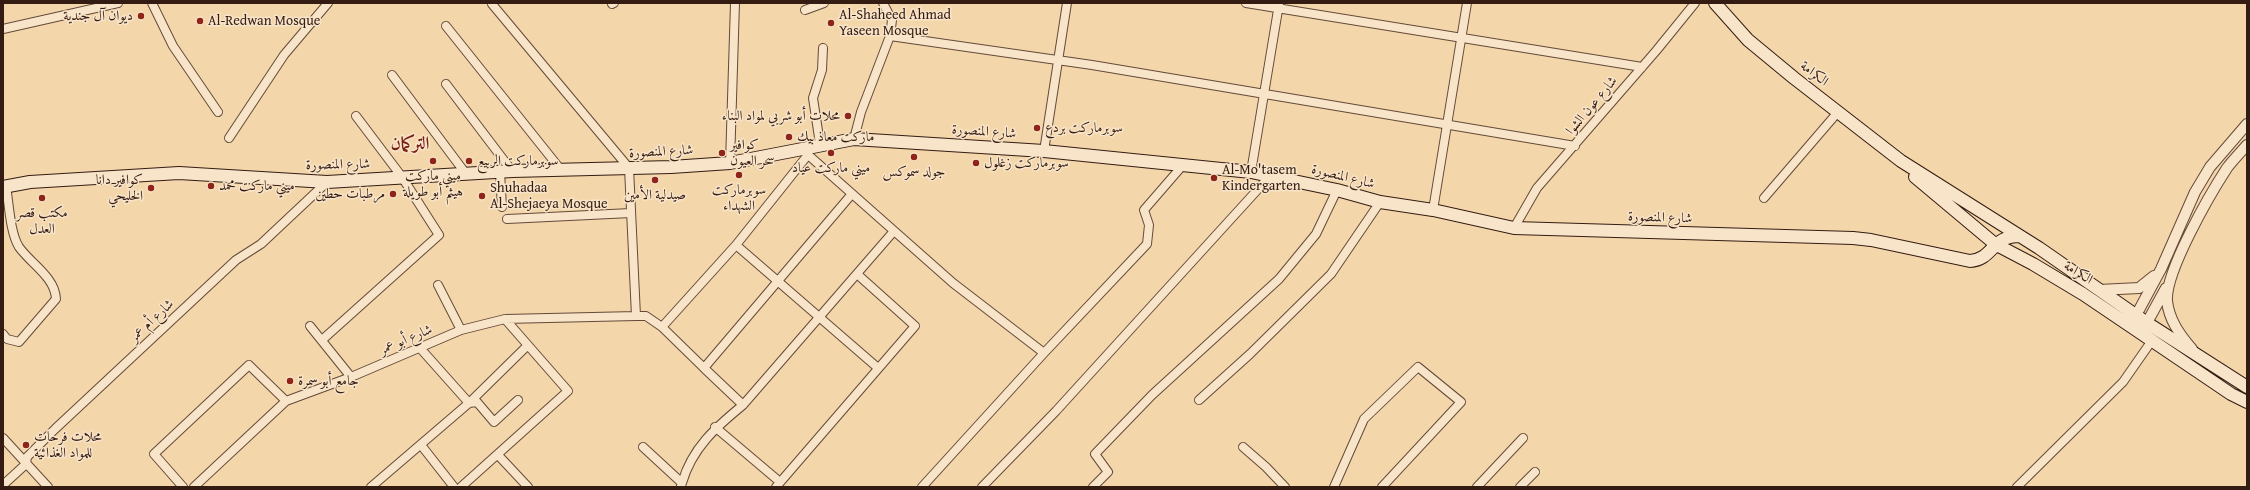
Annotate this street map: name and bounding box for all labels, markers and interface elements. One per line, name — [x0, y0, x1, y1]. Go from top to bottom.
place label: Al-Shaheed Ahmad Yaseen Mosque — [839, 7, 951, 40]
place label: ديوان آل جندية — [63, 8, 133, 24]
marker: ديوان آل جندية — [136, 11, 146, 21]
place label: Al-Redwan Mosque — [208, 13, 320, 29]
marker: Al-Redwan Mosque — [195, 16, 205, 26]
marker: Al-Shaheed Ahmad Yaseen Mosque — [826, 18, 836, 28]
street label: الكرامة — [1797, 58, 1831, 90]
street label: شارع عون الشوا — [1563, 73, 1621, 139]
place label: محلات أبو شربي لمواد البناء — [722, 108, 840, 124]
marker: محلات أبو شربي لمواد البناء — [843, 111, 853, 121]
place label: سوبرماركت بردع — [1045, 120, 1123, 136]
street label: شارع المنصورة — [951, 121, 1017, 143]
marker: سوبرماركت بردع — [1032, 123, 1042, 133]
place label: ماركت معاذ بيك — [797, 129, 874, 145]
marker: ماركت معاذ بيك — [784, 132, 794, 142]
district label: التركمان — [391, 133, 429, 155]
place label: كوافير سحر العيون — [730, 137, 775, 170]
street label: شارع المنصورة — [628, 142, 694, 162]
marker: كوافير سحر العيون — [717, 148, 727, 158]
marker: ميني ماركت عياد — [826, 148, 836, 158]
marker: جولد سموكس — [909, 152, 919, 162]
place label: سوبرماركت الربيع — [477, 153, 558, 169]
place label: سوبرماركت زغلول — [984, 155, 1069, 171]
street label: شارع المنصورة — [306, 156, 370, 174]
marker: ميني ماركت هيثم أبو طويلة — [428, 156, 438, 166]
marker: سوبرماركت الربيع — [464, 156, 474, 166]
marker: سوبرماركت زغلول — [971, 158, 981, 168]
place label: ميني ماركت عياد — [792, 160, 870, 176]
street label: شارع المنصورة — [1310, 161, 1376, 193]
place label: Al-Mo'tasem Kindergarten — [1222, 162, 1301, 194]
place label: جولد سموكس — [883, 164, 945, 180]
place label: ميني ماركت هيثم أبو طويلة — [403, 168, 463, 200]
marker: سوبرماركت الشهداء — [734, 170, 744, 180]
place label: كوافير دانا الخليحي — [96, 172, 143, 204]
marker: Al-Mo'tasem Kindergarten — [1209, 173, 1219, 183]
marker: صيدلية الأمين — [650, 175, 660, 185]
place label: ميني ماركت محمد — [219, 178, 295, 194]
place label: Shuhadaa Al-Shejaeya Mosque — [490, 180, 608, 212]
marker: ميني ماركت محمد — [206, 181, 216, 191]
place label: سوبرماركت الشهداء — [712, 182, 766, 214]
marker: كوافير دانا الخليحي — [146, 183, 156, 193]
place label: مرطبات حطين — [315, 186, 385, 202]
place label: صيدلية الأمين — [624, 187, 686, 203]
marker: مرطبات حطين — [388, 189, 398, 199]
marker: Shuhadaa Al-Shejaeya Mosque — [477, 191, 487, 201]
marker: مكتب قصر العدل — [37, 193, 47, 203]
place label: مكتب قصر العدل — [16, 205, 68, 238]
street label: شارع المنصورة — [1627, 208, 1693, 228]
street label: الكرامة — [2060, 258, 2096, 288]
street label: شارع أم عمر — [126, 296, 178, 346]
street label: شارع أبو عمر — [377, 321, 435, 359]
place label: جامع أبو سمرة — [298, 373, 359, 389]
marker: جامع أبو سمرة — [285, 376, 295, 386]
place label: محلات فرحات للمواد الغذائية — [34, 429, 102, 462]
marker: محلات فرحات للمواد الغذائية — [21, 440, 31, 450]

